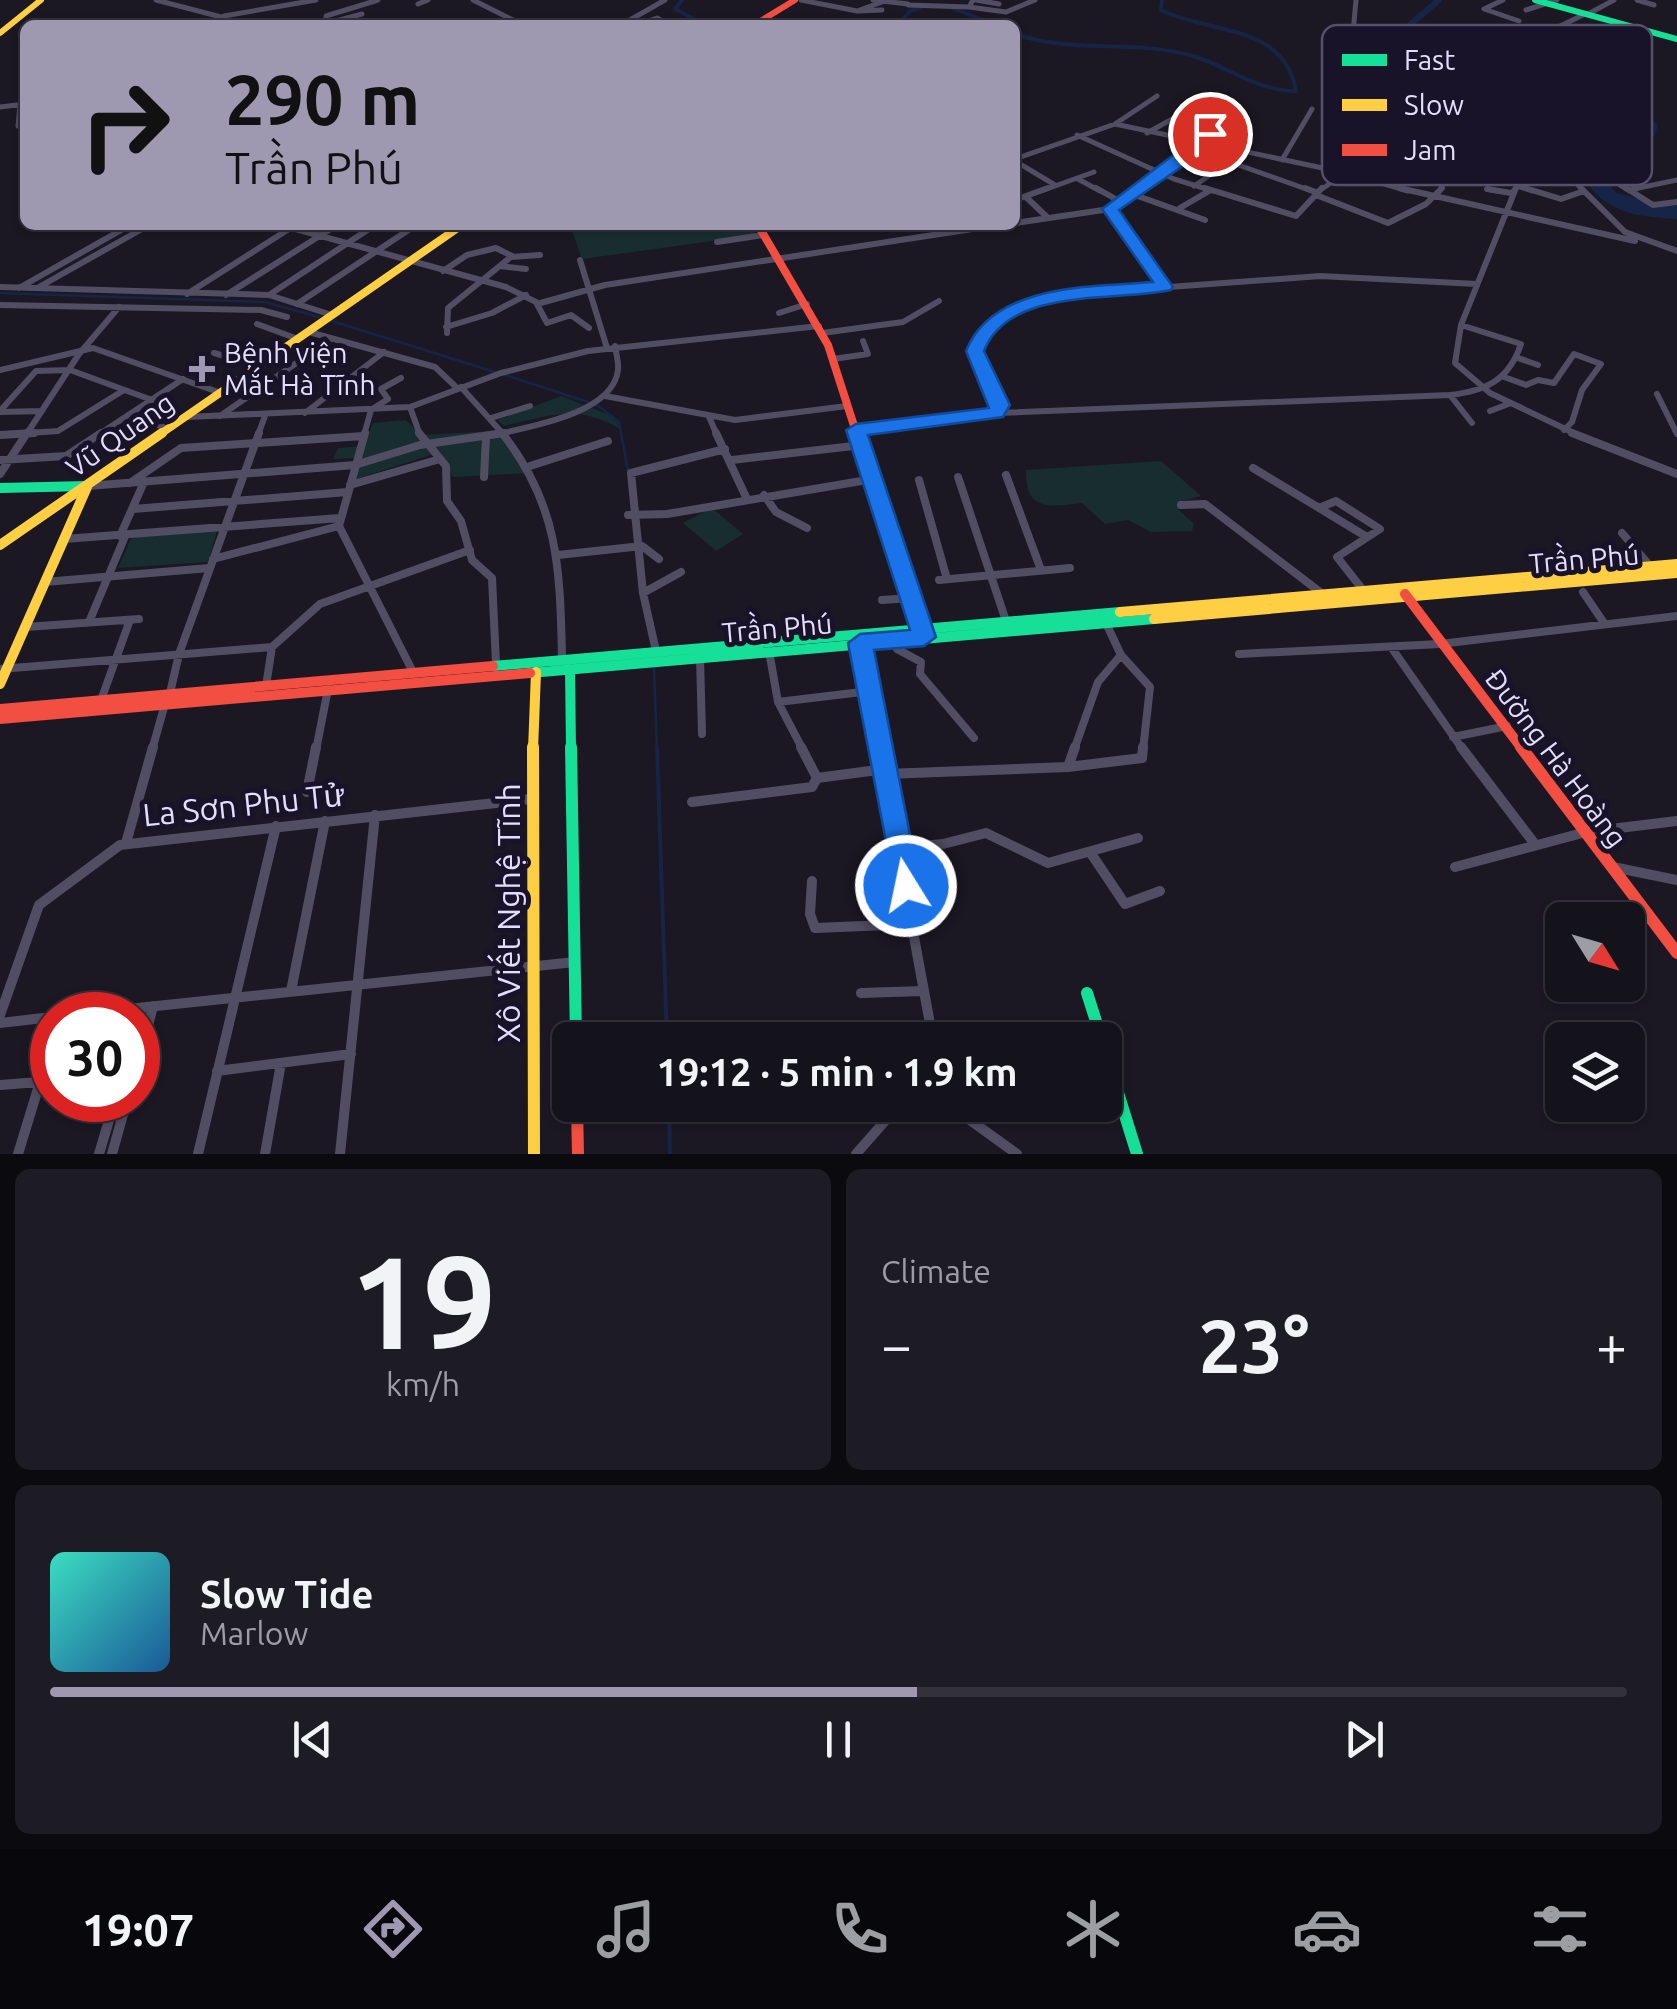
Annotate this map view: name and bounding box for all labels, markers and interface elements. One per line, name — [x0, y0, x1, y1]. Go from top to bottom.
legend — [1322, 25, 1652, 185]
text: Fast — [1404, 44, 1455, 75]
icon: right — [60, 60, 190, 190]
text: 290 m — [225, 60, 420, 138]
text: Slow — [1404, 89, 1464, 120]
pin — [1168, 92, 1253, 177]
icon: arrive — [1183, 107, 1238, 162]
text: Jam — [1404, 134, 1456, 165]
text: Trần Phú — [225, 142, 403, 193]
place label: Bệnh viện Mắt Hà Tĩnh — [224, 337, 375, 400]
marker: Bệnh viện Mắt Hà Tĩnh — [189, 356, 215, 382]
street label: Vũ Quang — [60, 386, 179, 483]
street label: Trần Phú — [1527, 535, 1640, 579]
street label: Trần Phú — [720, 604, 833, 648]
street label: Đường Hà Hoàng — [1480, 663, 1633, 853]
street label: La Sơn Phu Tử — [141, 775, 347, 833]
street label: Xô Viết Nghệ Tĩnh — [487, 783, 526, 1043]
position arrow — [854, 834, 958, 938]
north arrow — [1545, 902, 1645, 1002]
map controls — [1545, 902, 1645, 1122]
speed limit sign: 30 — [30, 992, 160, 1122]
button: layers — [1545, 1022, 1645, 1122]
text: 19:12 · 5 min · 1.9 km — [656, 1051, 1018, 1093]
text: 19 — [350, 1228, 496, 1374]
text: Climate — [881, 1253, 991, 1289]
text: 23° — [1198, 1303, 1310, 1387]
text: − — [881, 1314, 912, 1375]
text: + — [1596, 1314, 1627, 1375]
text: km/h — [386, 1366, 460, 1402]
text: Slow Tide — [200, 1573, 373, 1615]
text: Marlow — [200, 1615, 308, 1651]
icon: previous — [285, 1712, 340, 1767]
icon: pause — [811, 1712, 866, 1767]
icon: next — [1337, 1712, 1392, 1767]
icon: directions — [358, 1894, 428, 1964]
icon: music — [591, 1894, 661, 1964]
icon: phone — [825, 1894, 895, 1964]
icon: climate — [1058, 1894, 1128, 1964]
icon: car — [1292, 1894, 1362, 1964]
icon: filters — [1525, 1894, 1595, 1964]
text: 19:07 — [82, 1904, 194, 1955]

